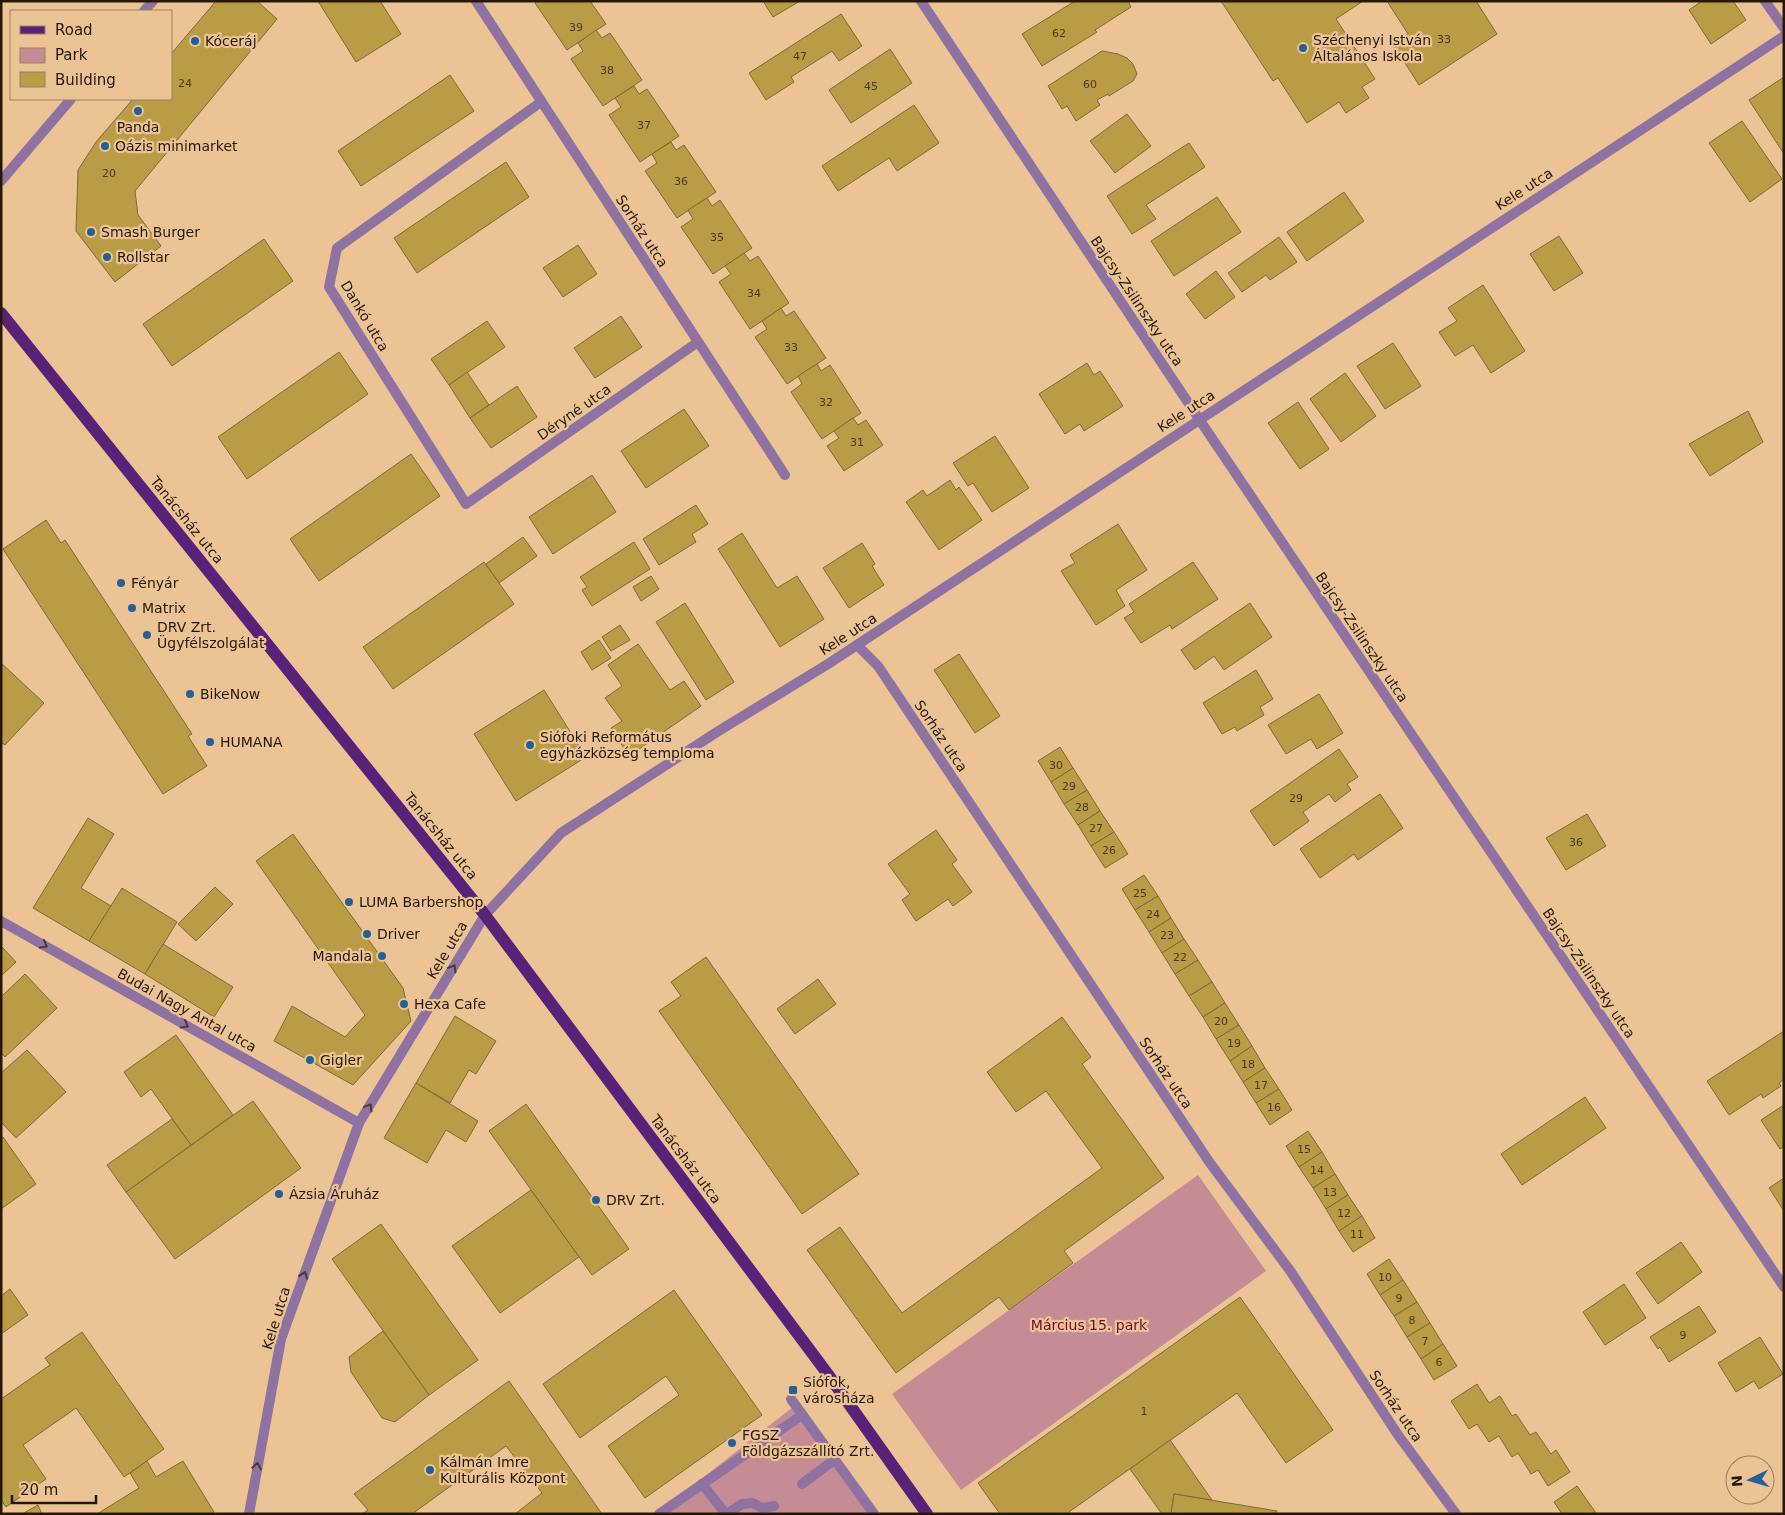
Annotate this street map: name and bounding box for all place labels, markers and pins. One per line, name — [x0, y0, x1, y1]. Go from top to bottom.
place label: Széchenyi István Általános Iskola — [1313, 32, 1431, 64]
place label: Kóceráj — [205, 33, 257, 49]
marker: Kóceráj — [189, 35, 201, 47]
marker: Széchenyi István Általános Iskola — [1297, 42, 1309, 54]
marker: Panda — [132, 105, 144, 117]
place label: Panda — [117, 119, 159, 135]
place label: Oázis minimarket — [115, 138, 238, 154]
marker: Oázis minimarket — [99, 140, 111, 152]
place label: Smash Burger — [101, 224, 200, 240]
marker: Smash Burger — [85, 226, 97, 238]
place label: Rollstar — [117, 249, 170, 265]
marker: Rollstar — [101, 251, 113, 263]
place label: Fényár — [131, 575, 179, 591]
marker: Fényár — [115, 577, 127, 589]
place label: Matrix — [142, 600, 186, 616]
marker: Matrix — [126, 602, 138, 614]
place label: DRV Zrt. Ügyfélszolgálat — [157, 619, 265, 651]
marker: DRV Zrt. Ügyfélszolgálat — [141, 629, 153, 641]
place label: BikeNow — [200, 686, 260, 702]
marker: BikeNow — [184, 688, 196, 700]
place label: Siófoki Református egyházközség temploma — [540, 729, 715, 761]
place label: HUMANA — [220, 734, 283, 750]
marker: HUMANA — [204, 736, 216, 748]
marker: Siófoki Református egyházközség temploma — [524, 739, 536, 751]
place label: LUMA Barbershop — [359, 894, 483, 910]
marker: LUMA Barbershop — [343, 896, 355, 908]
place label: Driver — [377, 926, 420, 942]
marker: Driver — [361, 928, 373, 940]
place label: Mandala — [313, 948, 372, 964]
marker: Mandala — [376, 950, 388, 962]
place label: Hexa Cafe — [414, 996, 486, 1012]
marker: Hexa Cafe — [398, 998, 410, 1010]
place label: Gigler — [320, 1052, 362, 1068]
marker: Gigler — [304, 1054, 316, 1066]
place label: Ázsia Áruház — [289, 1186, 379, 1202]
marker: Ázsia Áruház — [273, 1188, 285, 1200]
place label: DRV Zrt. — [606, 1192, 665, 1208]
marker: DRV Zrt. — [590, 1194, 602, 1206]
place label: Siófok, városháza — [803, 1374, 875, 1406]
marker: Siófok, városháza — [787, 1384, 799, 1396]
place label: FGSZ Földgázszállító Zrt. — [742, 1427, 874, 1459]
marker: FGSZ Földgázszállító Zrt. — [726, 1437, 738, 1449]
place label: Kálmán Imre Kulturális Központ — [440, 1454, 566, 1486]
marker: Kálmán Imre Kulturális Központ — [424, 1464, 436, 1476]

